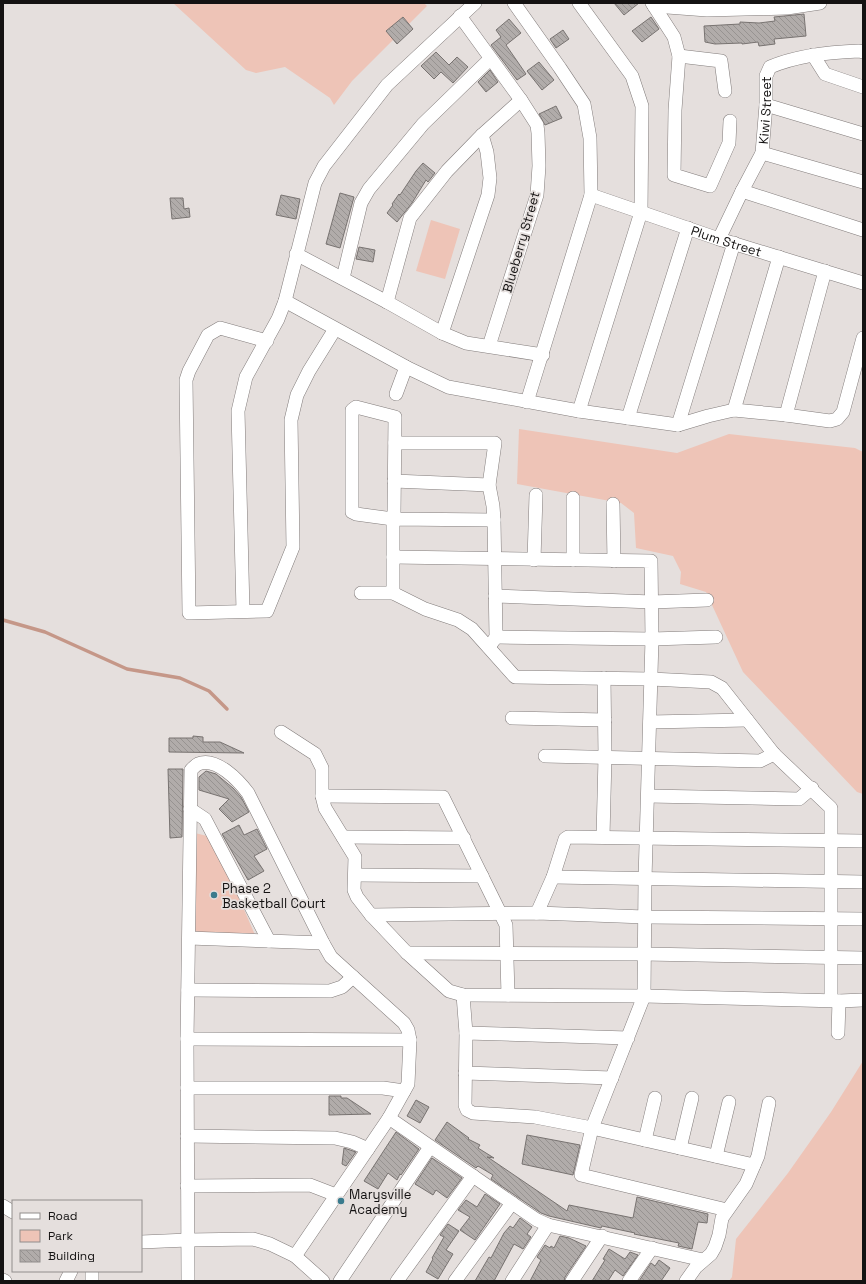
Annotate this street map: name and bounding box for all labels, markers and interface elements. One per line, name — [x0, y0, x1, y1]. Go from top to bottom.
street label: Kiwi Street — [754, 76, 775, 145]
street label: Blueberry Street — [498, 190, 544, 294]
street label: Plum Street — [689, 222, 764, 260]
place label: Phase 2 Basketball Court — [222, 880, 326, 912]
marker: Phase 2 Basketball Court — [209, 890, 219, 900]
place label: Marysville Academy — [349, 1186, 411, 1218]
marker: Marysville Academy — [336, 1196, 346, 1206]
legend — [12, 1200, 142, 1272]
text: Road — [48, 1208, 77, 1224]
text: Park — [48, 1228, 73, 1244]
text: Building — [48, 1248, 95, 1264]

